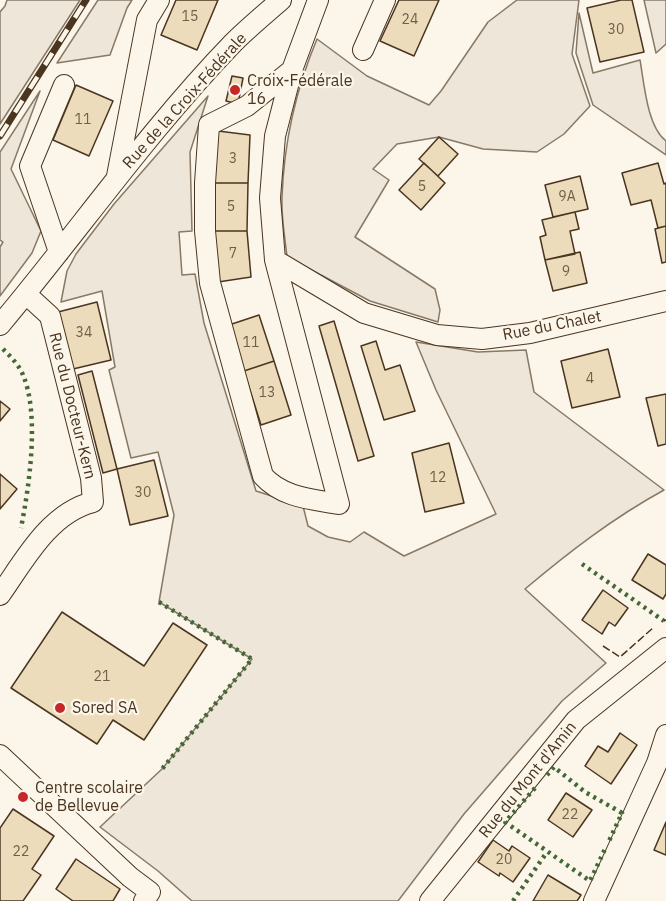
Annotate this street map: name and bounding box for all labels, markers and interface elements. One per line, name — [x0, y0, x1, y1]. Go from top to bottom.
house number: 15 — [182, 9, 198, 25]
house number: 24 — [402, 12, 418, 28]
house number: 30 — [608, 22, 624, 38]
street label: Rue de la Croix-Fédérale — [119, 29, 251, 173]
place label: Croix-Fédérale 16 — [247, 71, 353, 109]
marker: Croix-Fédérale 16 — [228, 83, 242, 97]
house number: 11 — [75, 112, 91, 128]
house number: 3 — [229, 151, 237, 167]
house number: 5 — [418, 179, 426, 195]
house number: 9A — [558, 189, 576, 205]
house number: 5 — [227, 199, 235, 215]
house number: 7 — [229, 246, 237, 262]
house number: 9 — [562, 264, 570, 280]
street label: Rue du Chalet — [501, 307, 603, 345]
house number: 34 — [76, 325, 92, 341]
street label: Rue du Docteur-Kern — [44, 331, 100, 481]
house number: 11 — [243, 335, 259, 351]
house number: 4 — [586, 371, 594, 387]
house number: 13 — [259, 385, 275, 401]
house number: 12 — [430, 470, 446, 486]
house number: 30 — [135, 485, 151, 501]
house number: 21 — [94, 669, 110, 685]
place label: Sored SA — [72, 698, 137, 718]
marker: Sored SA — [53, 701, 67, 715]
street label: Rue du Mont d'Amin — [475, 718, 581, 842]
place label: Centre scolaire de Bellevue — [35, 778, 143, 816]
marker: Centre scolaire de Bellevue — [16, 790, 30, 804]
house number: 22 — [562, 807, 578, 823]
house number: 22 — [13, 844, 29, 860]
house number: 20 — [496, 852, 512, 868]

